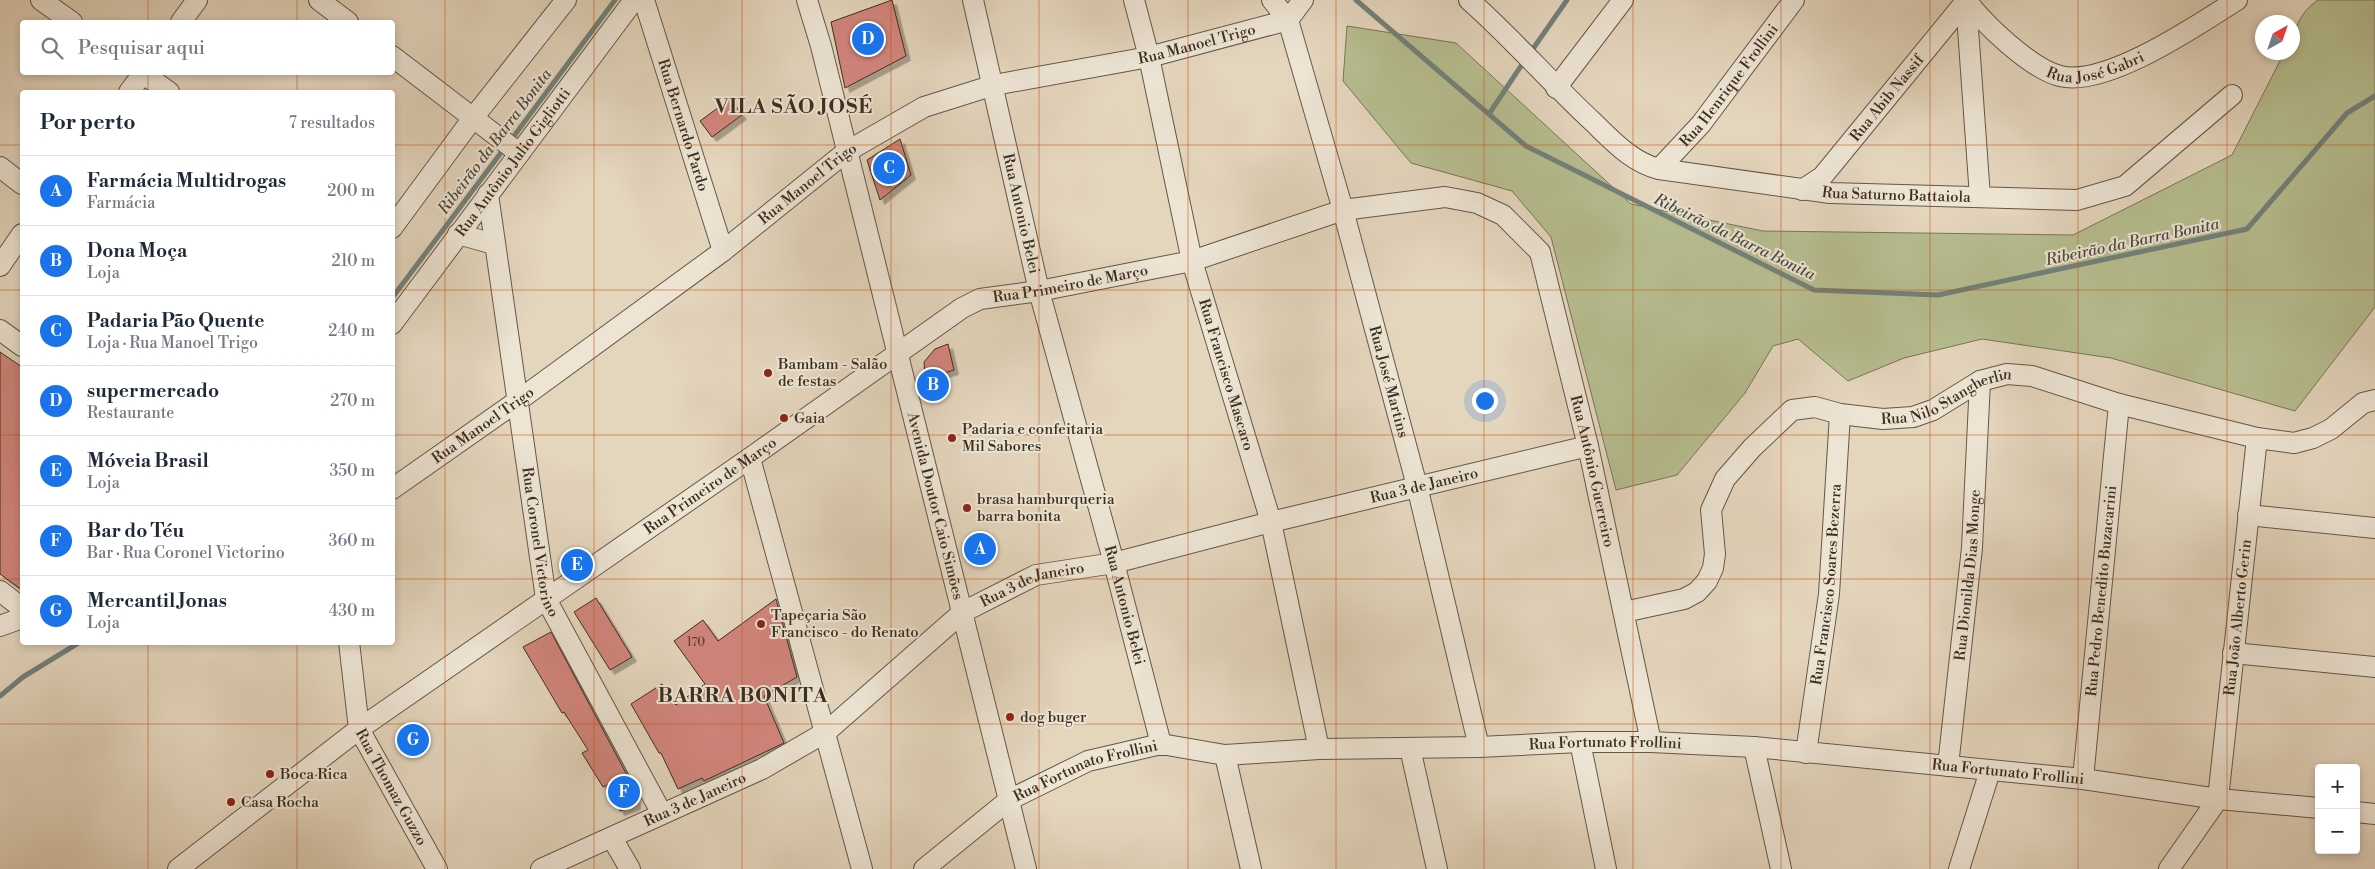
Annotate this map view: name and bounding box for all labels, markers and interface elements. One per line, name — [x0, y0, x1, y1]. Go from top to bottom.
north arrow — [2255, 15, 2300, 60]
search box — [20, 20, 395, 75]
pin: D — [852, 20, 884, 58]
street label: Rua Manoel Trigo — [1137, 20, 1258, 69]
street label: Rua Henrique Frollini — [1675, 20, 1783, 151]
icon: search — [38, 34, 66, 62]
text: Pesquisar aqui — [78, 36, 205, 60]
street label: Rua José Gabri — [2043, 48, 2147, 88]
street label: Rua Abib Nassif — [1846, 50, 1929, 146]
street label: Rua Bernardo Pardo — [653, 56, 713, 194]
water label: Ribeirão da Barra Bonita — [433, 65, 556, 219]
street label: Rua Antônio Julio Gigliotti — [452, 84, 575, 241]
district label: VILA SÃO JOSÉ — [714, 94, 873, 120]
text: Por perto — [40, 110, 136, 136]
text: 7 resultados — [289, 113, 375, 133]
street label: Rua Manoel Trigo — [755, 139, 860, 229]
pin: C — [873, 149, 905, 187]
street label: Rua Antonio Belei — [998, 152, 1044, 276]
text: Farmácia Multidrogas — [87, 169, 286, 193]
text: A — [50, 181, 62, 201]
text: 200 m — [327, 181, 375, 201]
street label: Rua Saturno Battaiola — [1821, 183, 1971, 207]
water label: Ribeirão da Barra Bonita — [1650, 189, 1819, 285]
text: Farmácia — [87, 193, 155, 213]
water label: Ribeirão da Barra Bonita — [2043, 214, 2221, 270]
text: Dona Moça — [87, 239, 187, 263]
text: B — [50, 251, 62, 271]
text: 210 m — [331, 251, 375, 271]
street label: Rua Primeiro de Março — [992, 261, 1150, 307]
text: Loja — [87, 263, 120, 283]
street label: Rua Francisco Mascaro — [1194, 296, 1258, 453]
text: Padaria Pão Quente — [87, 309, 264, 333]
text: C — [50, 321, 62, 341]
text: 240 m — [328, 321, 375, 341]
street label: Rua José Martins — [1364, 324, 1413, 440]
text: Loja · Rua Manoel Trigo — [87, 333, 258, 353]
place label: Bambam - Salão de festas — [777, 355, 887, 391]
street label: Rua Nilo Stangherlin — [1880, 365, 2013, 429]
pin: B — [917, 366, 949, 404]
marker: Bambam - Salão de festas — [762, 367, 774, 379]
text: supermercado — [87, 379, 219, 403]
street label: Rua Manoel Trigo — [428, 383, 538, 468]
your location — [1472, 388, 1498, 414]
text: D — [50, 391, 62, 411]
text: 270 m — [330, 391, 375, 411]
street label: Rua Antônio Guerreiro — [1566, 393, 1618, 549]
text: Restaurante — [87, 403, 174, 423]
place label: Gaia — [794, 409, 826, 428]
street label: Avenida Doutor Caio Simões — [902, 409, 968, 602]
marker: Gaia — [778, 412, 790, 424]
place label: Padaria e confeitaria Mil Sabores — [962, 420, 1104, 456]
marker: Padaria e confeitaria Mil Sabores — [946, 432, 958, 444]
street label: Rua Primeiro de Março — [640, 433, 780, 539]
text: Móveia Brasil — [87, 449, 209, 473]
text: E — [50, 461, 62, 481]
text: 350 m — [329, 461, 375, 481]
street label: Rua 3 de Janeiro — [1368, 464, 1480, 508]
street label: Rua Coronel Victorino — [517, 466, 563, 620]
text: Loja — [87, 473, 120, 493]
street label: Rua Francisco Soares Bezerra — [1807, 483, 1846, 686]
street label: Rua Pedro Benedito Buzacarini — [2082, 484, 2121, 697]
street label: Rua Dionilda Dias Monge — [1951, 489, 1985, 662]
place label: brasa hamburqueria barra bonita — [977, 490, 1115, 526]
marker: brasa hamburqueria barra bonita — [961, 502, 973, 514]
text: Bar do Téu — [87, 519, 184, 543]
pin: A — [964, 530, 996, 568]
text: F — [50, 531, 62, 551]
text: 360 m — [329, 531, 375, 551]
street label: Rua João Alberto Gerin — [2220, 538, 2256, 697]
text: Bar · Rua Coronel Victorino — [87, 543, 285, 563]
street label: Rua Antonio Belei — [1100, 543, 1149, 667]
pin: E — [561, 546, 593, 584]
street label: Rua 3 de Janeiro — [977, 559, 1086, 612]
text: Mercantil Jonas — [87, 589, 227, 613]
text: G — [50, 601, 62, 621]
text: 430 m — [329, 601, 375, 621]
place label: Tapeçaria São Francisco - do Renato — [771, 606, 919, 642]
text: Loja — [87, 613, 120, 633]
marker: Tapeçaria São Francisco - do Renato — [755, 618, 767, 630]
house number: 170 — [687, 635, 705, 650]
district label: BARRA BONITA — [658, 684, 828, 709]
place label: dog buger — [1020, 708, 1087, 727]
marker: dog buger — [1004, 711, 1016, 723]
pin: G — [397, 721, 429, 759]
street label: Rua Thomaz Guzzo — [353, 725, 431, 849]
street label: Rua Fortunato Frollini — [1528, 733, 1682, 755]
street label: Rua Fortunato Frollini — [1010, 736, 1159, 806]
street label: Rua Fortunato Frollini — [1931, 755, 2085, 789]
map controls — [2315, 764, 2360, 854]
button: + — [2315, 764, 2360, 809]
place label: Boca Rica — [279, 765, 348, 784]
marker: Boca Rica — [264, 768, 276, 780]
street label: Rua 3 de Janeiro — [641, 768, 749, 831]
pin: F — [608, 773, 640, 811]
place label: Casa Rocha — [241, 793, 319, 812]
marker: Casa Rocha — [225, 796, 237, 808]
button: − — [2315, 809, 2360, 854]

